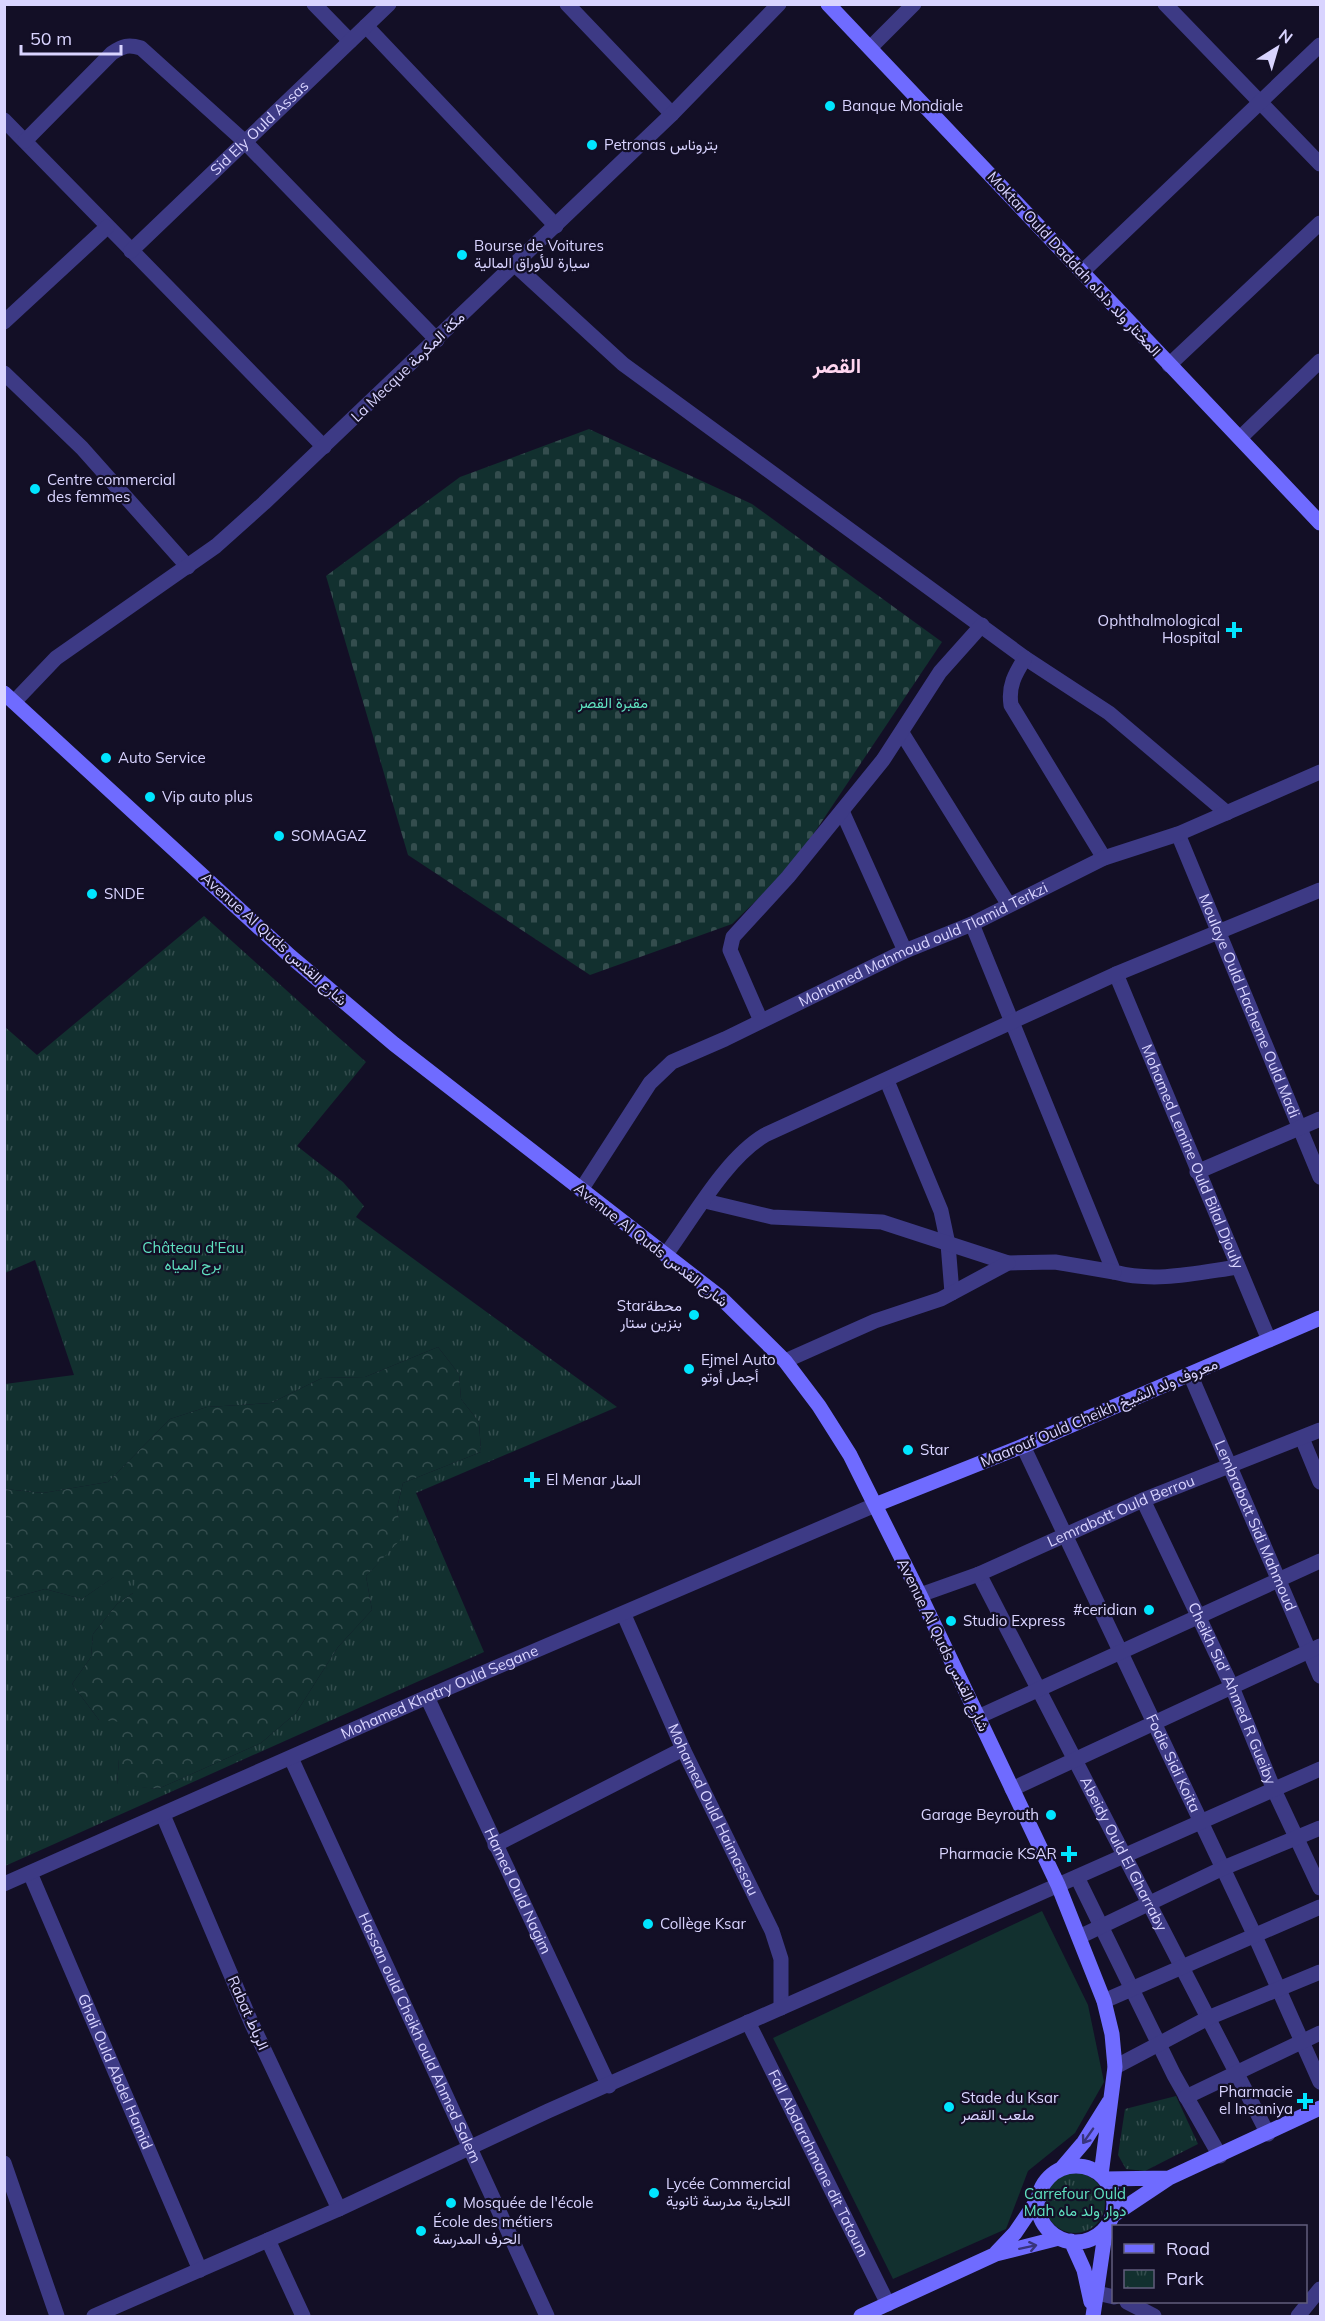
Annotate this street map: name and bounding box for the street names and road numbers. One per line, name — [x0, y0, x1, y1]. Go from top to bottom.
street label: Sid Ely Ould Assas — [206, 76, 312, 179]
street label: Moktar Ould Daddah المختار ولد داداه — [984, 167, 1165, 360]
street label: La Mecque مكة المكرمة — [347, 307, 469, 426]
street label: Avenue Al Quds شارع القدس — [196, 868, 352, 1011]
street label: Mohamed Mahmoud ould Tlamid Terkzi — [795, 878, 1051, 1011]
street label: Moulaye Ould Hacheme Ould Madi — [1195, 891, 1304, 1121]
street label: Mohamed Lemine Ould Bilal Djouly — [1137, 1041, 1248, 1272]
street label: Avenue Al Quds شارع القدس — [569, 1179, 732, 1312]
street label: Maarouf Ould Cheikh معروف ولد الشيخ — [977, 1354, 1221, 1473]
street label: Lembrabott Sidi Mahmoud — [1211, 1437, 1301, 1614]
street label: Lemrabott Ould Berrou — [1044, 1471, 1197, 1551]
street label: Avenue Al Quds شارع القدس — [891, 1555, 994, 1735]
street label: Cheikh Sid' Ahmed R Gueiby — [1184, 1599, 1281, 1787]
street label: Mohamed Khatry Ould Segane — [338, 1640, 541, 1743]
street label: Fodie Sidi Koita — [1142, 1711, 1205, 1815]
street label: Mohamed Ould Haimassou — [664, 1720, 763, 1898]
street label: Abeidy Ould El Gharraby — [1076, 1773, 1172, 1934]
street label: Hamed Ould Nagim — [480, 1824, 556, 1957]
street label: Hassan ould Cheikh ould Ahmed Salem — [354, 1910, 486, 2166]
street label: Rabat الرباط — [224, 1973, 273, 2053]
street label: Ghali Ould Abdel Hamid — [74, 1991, 157, 2152]
street label: Fall Abdarahmane dit Tatoum — [764, 2066, 873, 2260]

